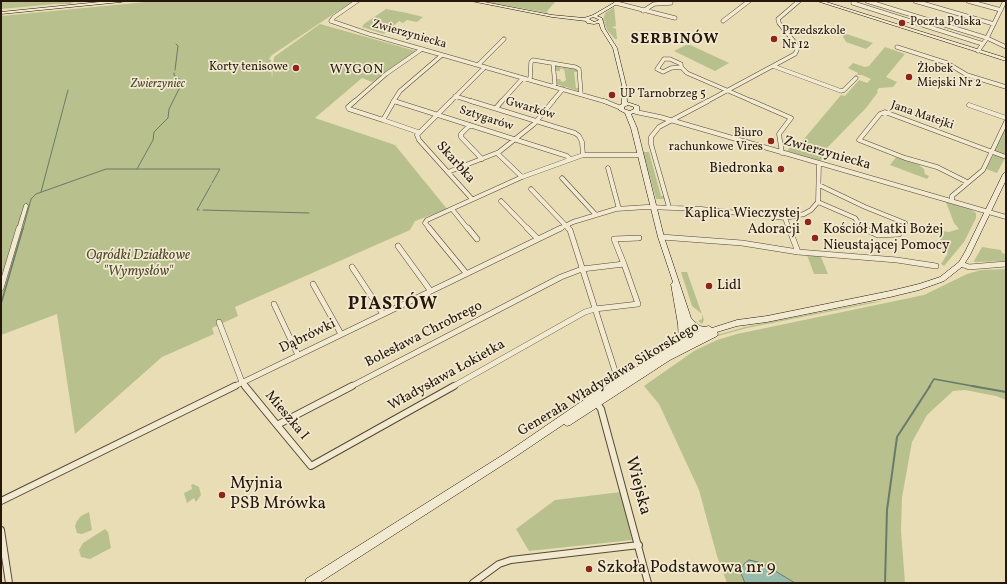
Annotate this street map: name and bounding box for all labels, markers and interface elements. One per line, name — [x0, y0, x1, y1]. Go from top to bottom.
place label: Poczta Polska — [910, 16, 981, 30]
street label: Zwierzyniecka — [370, 17, 448, 53]
marker: Poczta Polska — [897, 18, 907, 28]
place label: Przedszkole Nr 12 — [782, 25, 846, 53]
district label: SERBINÓW — [631, 31, 719, 49]
marker: Przedszkole Nr 12 — [769, 34, 779, 44]
place label: Korty tenisowe — [209, 61, 288, 75]
marker: Korty tenisowe — [291, 63, 301, 73]
district label: WYGON — [330, 63, 384, 79]
place label: Żłobek Miejski Nr 2 — [917, 63, 981, 91]
marker: Żłobek Miejski Nr 2 — [904, 72, 914, 82]
park label: Zwierzyniec — [131, 78, 185, 92]
place label: UP Tarnobrzeg 5 — [620, 88, 706, 102]
marker: UP Tarnobrzeg 5 — [607, 90, 617, 100]
street label: Gwarków — [504, 95, 556, 123]
street label: Jana Matejki — [889, 98, 955, 134]
street label: Sztygarów — [457, 103, 515, 135]
place label: Biuro rachunkowe Vires — [669, 127, 763, 155]
street label: Zwierzyniecka — [781, 134, 873, 174]
marker: Biuro rachunkowe Vires — [766, 136, 776, 146]
street label: Skarbka — [432, 139, 478, 187]
place label: Biedronka — [709, 161, 773, 177]
marker: Biedronka — [776, 164, 786, 174]
place label: Kaplica Wieczystej Adoracji — [685, 206, 800, 238]
marker: Kaplica Wieczystej Adoracji — [803, 217, 813, 227]
place label: Kościół Matki Bożej Nieustającej Pomocy — [823, 222, 950, 254]
marker: Kościół Matki Bożej Nieustającej Pomocy — [810, 233, 820, 243]
park label: Ogródki Działkowe "Wymysłów" — [86, 248, 190, 280]
place label: Lidl — [717, 278, 741, 294]
marker: Lidl — [704, 281, 714, 291]
district label: PIASTÓW — [348, 295, 438, 317]
street label: Bolesława Chrobrego — [362, 298, 486, 372]
street label: Dąbrówki — [277, 316, 339, 358]
street label: Generała Władysława Sikorskiego — [515, 319, 703, 441]
street label: Władysława Łokietka — [386, 337, 508, 415]
street label: Mieszka I — [261, 388, 311, 444]
street label: Wiejska — [619, 455, 655, 517]
place label: Myjnia PSB Mrówka — [230, 475, 326, 515]
marker: Myjnia PSB Mrówka — [217, 490, 227, 500]
place label: Szkoła Podstawowa nr 9 — [597, 559, 775, 579]
marker: Szkoła Podstawowa nr 9 — [584, 564, 594, 574]

